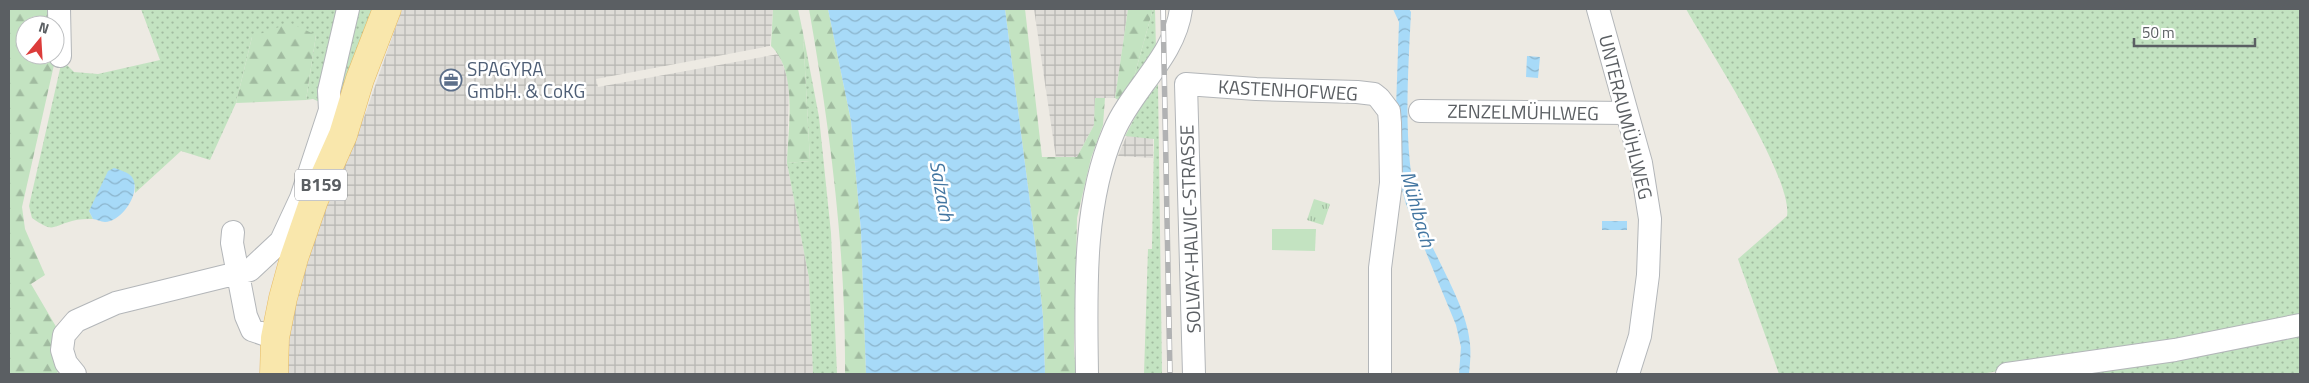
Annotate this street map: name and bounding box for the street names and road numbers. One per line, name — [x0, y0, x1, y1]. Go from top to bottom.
street label: UNTERAUMÜHLWEG — [1592, 32, 1661, 202]
street label: KASTENHOFWEG — [1217, 71, 1359, 108]
street label: ZENZELMÜHLWEG — [1447, 96, 1599, 127]
street label: SOLVAY-HALVIC-STRASSE — [1171, 124, 1208, 334]
road number: B159 — [295, 170, 347, 200]

